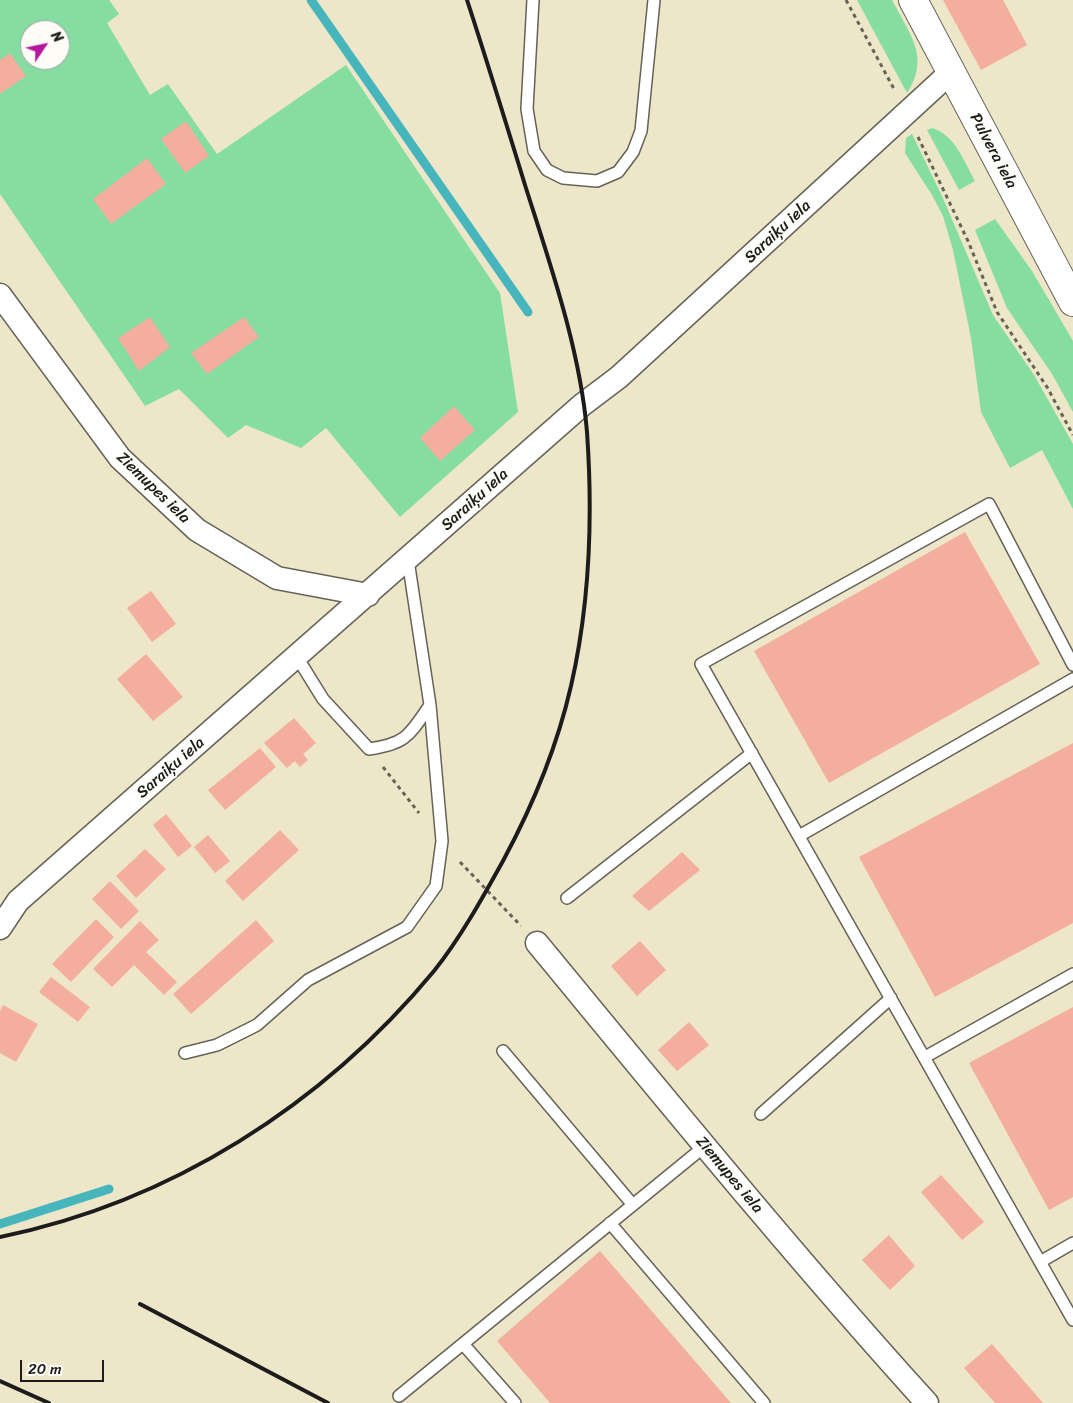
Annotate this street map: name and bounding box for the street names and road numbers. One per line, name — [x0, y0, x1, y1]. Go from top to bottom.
street label: Pulvera iela — [965, 110, 1021, 192]
street label: Saraiķu iela — [741, 196, 815, 268]
street label: Ziemupes iela — [112, 448, 194, 528]
street label: Saraiķu iela — [438, 465, 512, 535]
street label: Saraiķu iela — [133, 733, 209, 803]
street label: Ziemupes iela — [691, 1133, 767, 1217]

